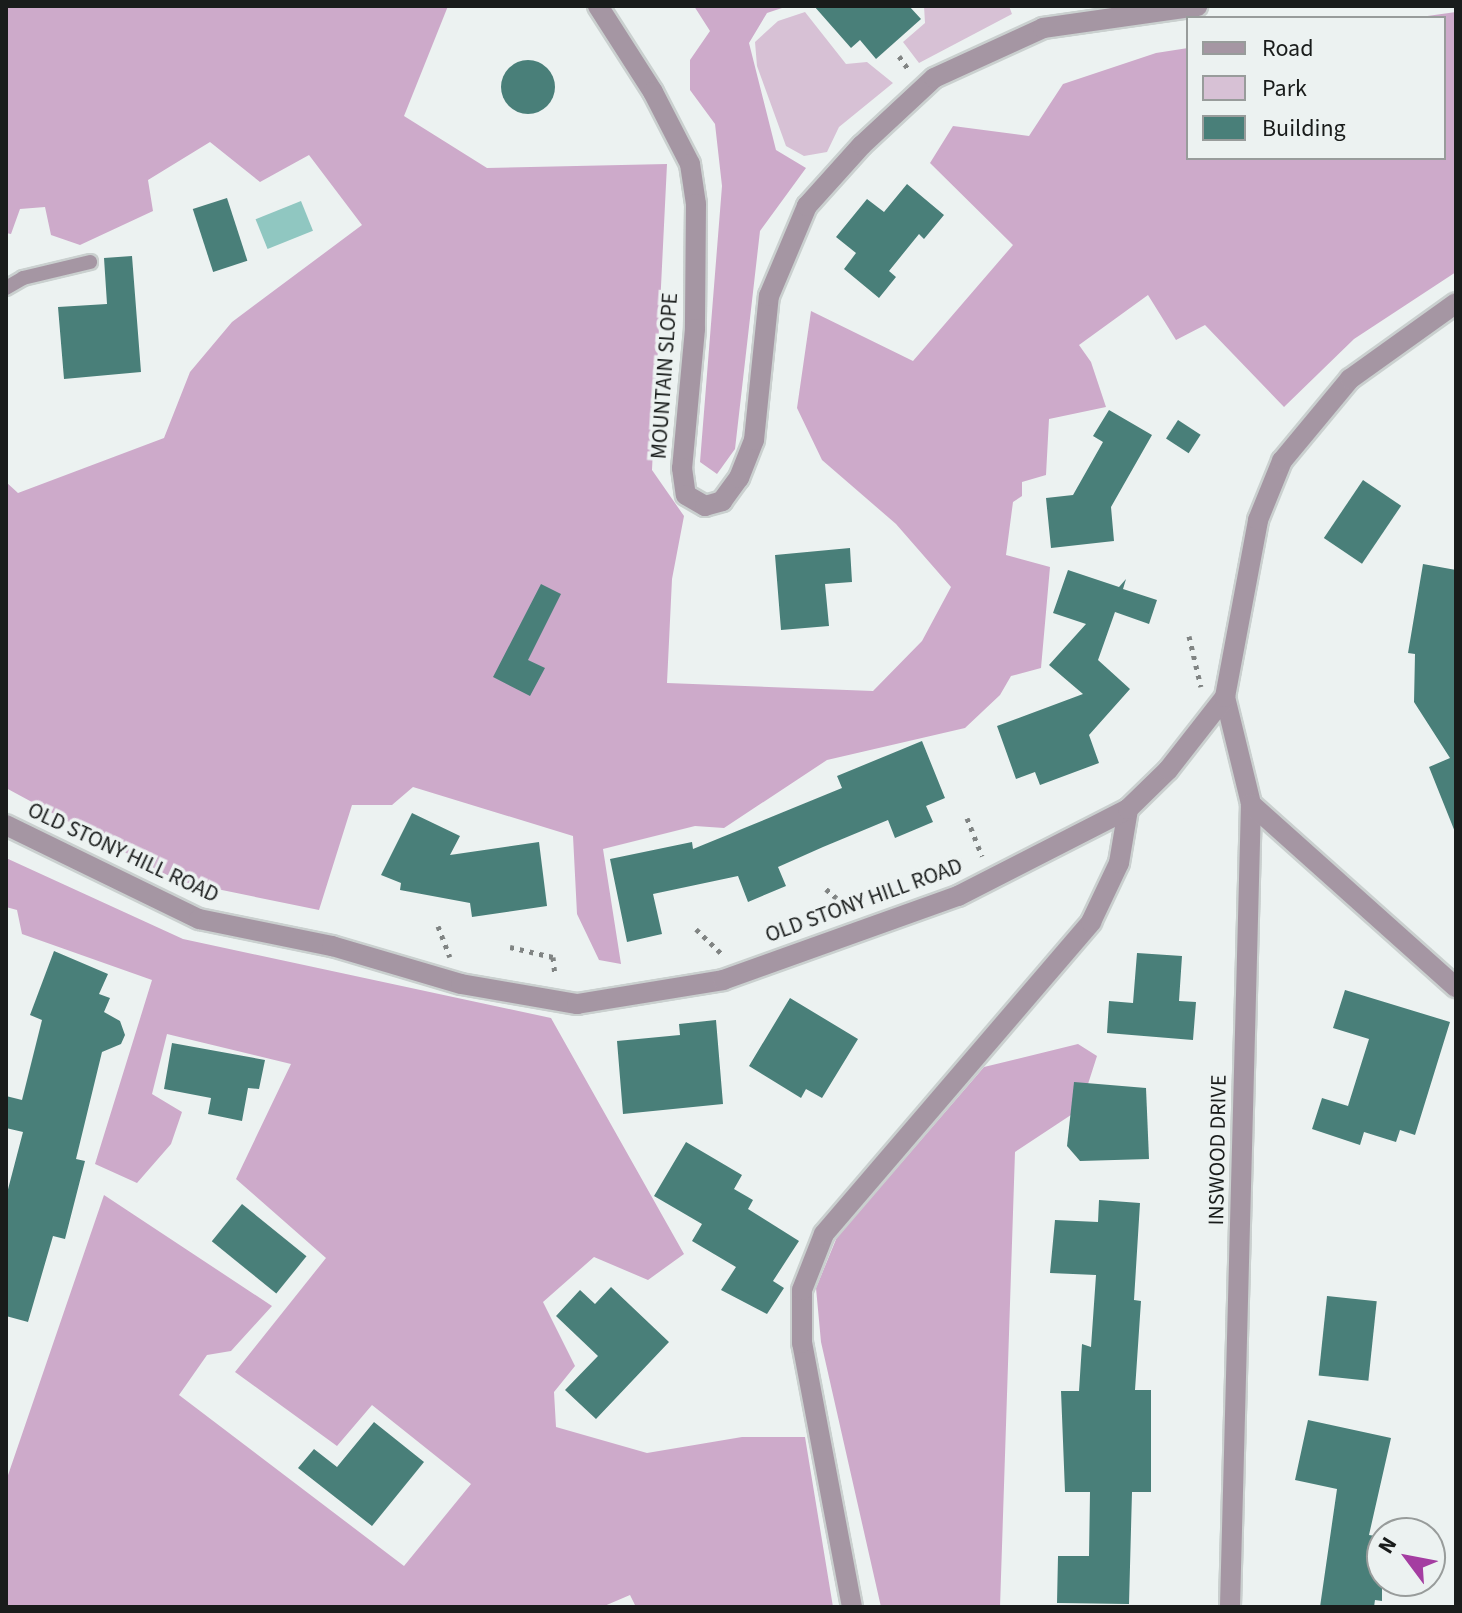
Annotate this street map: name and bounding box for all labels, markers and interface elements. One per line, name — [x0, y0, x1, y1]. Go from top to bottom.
legend — [1186, 16, 1446, 160]
text: Road — [1262, 31, 1314, 66]
text: Park — [1262, 71, 1307, 106]
text: Building — [1262, 111, 1346, 146]
street label: MOUNTAIN SLOPE — [646, 292, 684, 460]
street label: OLD STONY HILL ROAD — [23, 797, 223, 909]
street label: OLD STONY HILL ROAD — [762, 853, 966, 949]
street label: INSWOOD DRIVE — [1203, 1074, 1233, 1226]
north arrow — [1366, 1517, 1446, 1597]
text: N — [1370, 1531, 1405, 1560]

